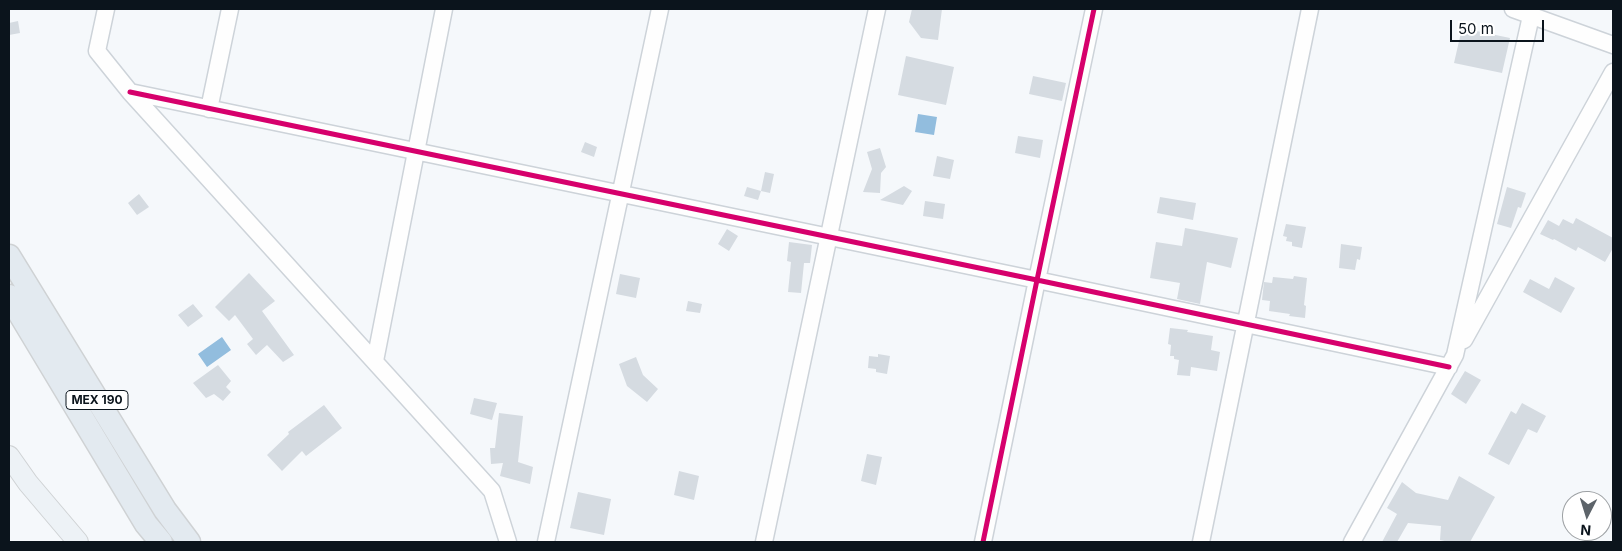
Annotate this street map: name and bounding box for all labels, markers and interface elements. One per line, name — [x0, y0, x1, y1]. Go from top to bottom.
scale bar — [1452, 10, 1546, 42]
text: 50 m — [1458, 19, 1494, 38]
road number: MEX 190 — [66, 390, 128, 410]
north arrow — [1562, 491, 1612, 541]
text: N — [1580, 522, 1592, 539]

